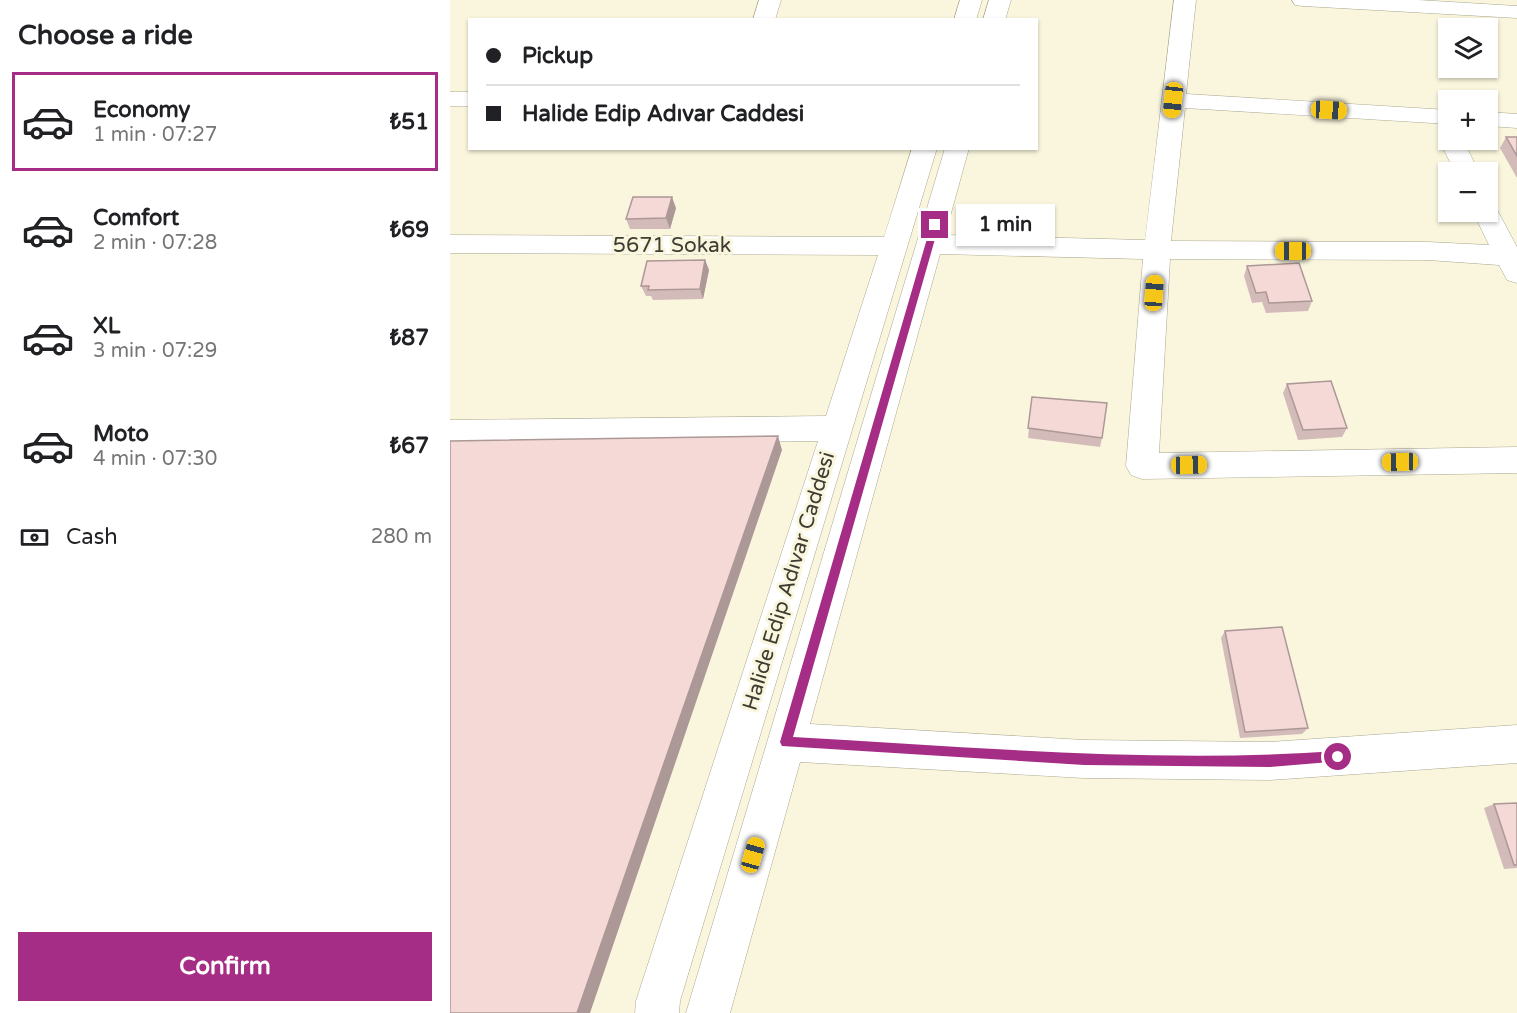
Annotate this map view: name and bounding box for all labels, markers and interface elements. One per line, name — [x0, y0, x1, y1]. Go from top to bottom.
map controls — [1438, 18, 1498, 222]
button: layers — [1438, 18, 1498, 78]
text: Choose a ride — [18, 19, 193, 52]
text: Pickup — [522, 43, 593, 69]
car — [1162, 81, 1184, 119]
button: + — [1438, 90, 1498, 150]
icon: car — [21, 95, 75, 149]
text: Economy — [93, 97, 190, 123]
car — [1311, 100, 1347, 120]
text: Halide Edip Adıvar Caddesi — [522, 101, 804, 127]
text: ₺51 — [390, 109, 429, 135]
text: 1 min · 07:27 — [93, 123, 217, 147]
button: − — [1438, 162, 1498, 222]
icon: car — [21, 203, 75, 257]
callout: 1 min — [956, 204, 1055, 246]
text: Comfort — [93, 205, 179, 231]
route end — [921, 211, 948, 238]
text: 1 min — [979, 213, 1032, 237]
text: ₺69 — [390, 217, 429, 243]
text: 2 min · 07:28 — [93, 231, 217, 255]
street label: 5671 Sokak — [613, 233, 731, 258]
car — [1275, 242, 1311, 260]
car — [1144, 274, 1164, 312]
icon: car — [21, 311, 75, 365]
text: XL — [93, 313, 120, 339]
text: ₺87 — [390, 325, 429, 351]
text: 3 min · 07:29 — [93, 339, 217, 363]
icon: car — [21, 419, 75, 473]
text: Moto — [93, 421, 149, 447]
text: ₺67 — [390, 433, 429, 459]
text: 4 min · 07:30 — [93, 447, 217, 471]
street label: Halide Edip Adıvar Caddesi — [738, 449, 840, 713]
car — [1382, 453, 1418, 471]
car — [1171, 456, 1207, 474]
icon: cash — [18, 521, 51, 554]
text: Cash — [66, 524, 118, 550]
text: 280 m — [371, 525, 432, 549]
route start — [1324, 743, 1351, 770]
car — [739, 835, 767, 875]
button: Confirm — [18, 932, 432, 1001]

